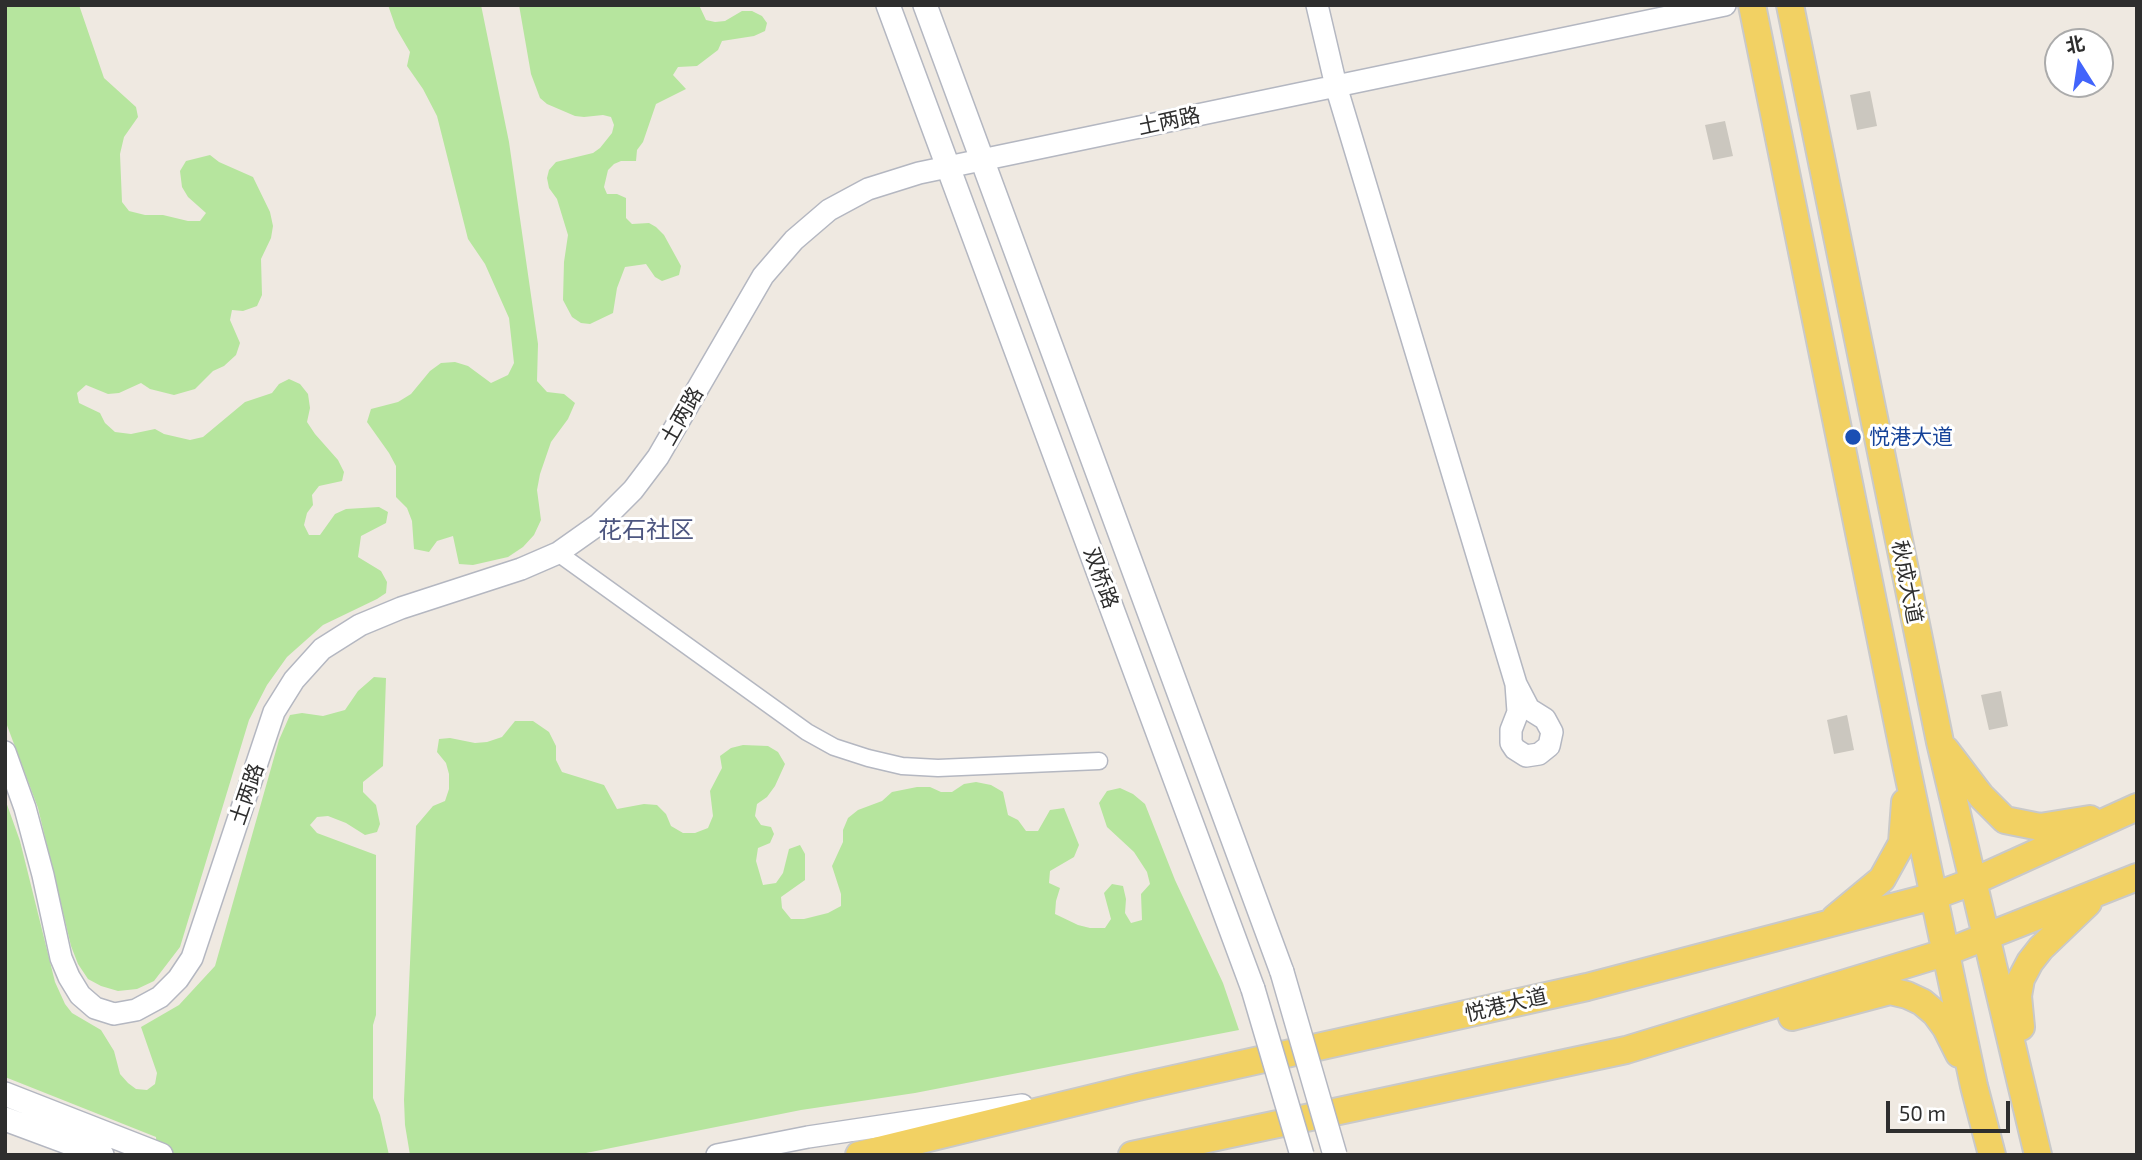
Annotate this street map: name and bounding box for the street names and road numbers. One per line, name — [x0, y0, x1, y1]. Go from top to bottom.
street label: 土两路 — [1136, 102, 1202, 140]
street label: 土两路 — [655, 382, 709, 450]
street label: 秋成大道 — [1887, 538, 1927, 626]
street label: 双桥路 — [1078, 544, 1124, 612]
street label: 土两路 — [225, 760, 269, 828]
street label: 悦港大道 — [1462, 983, 1550, 1027]

